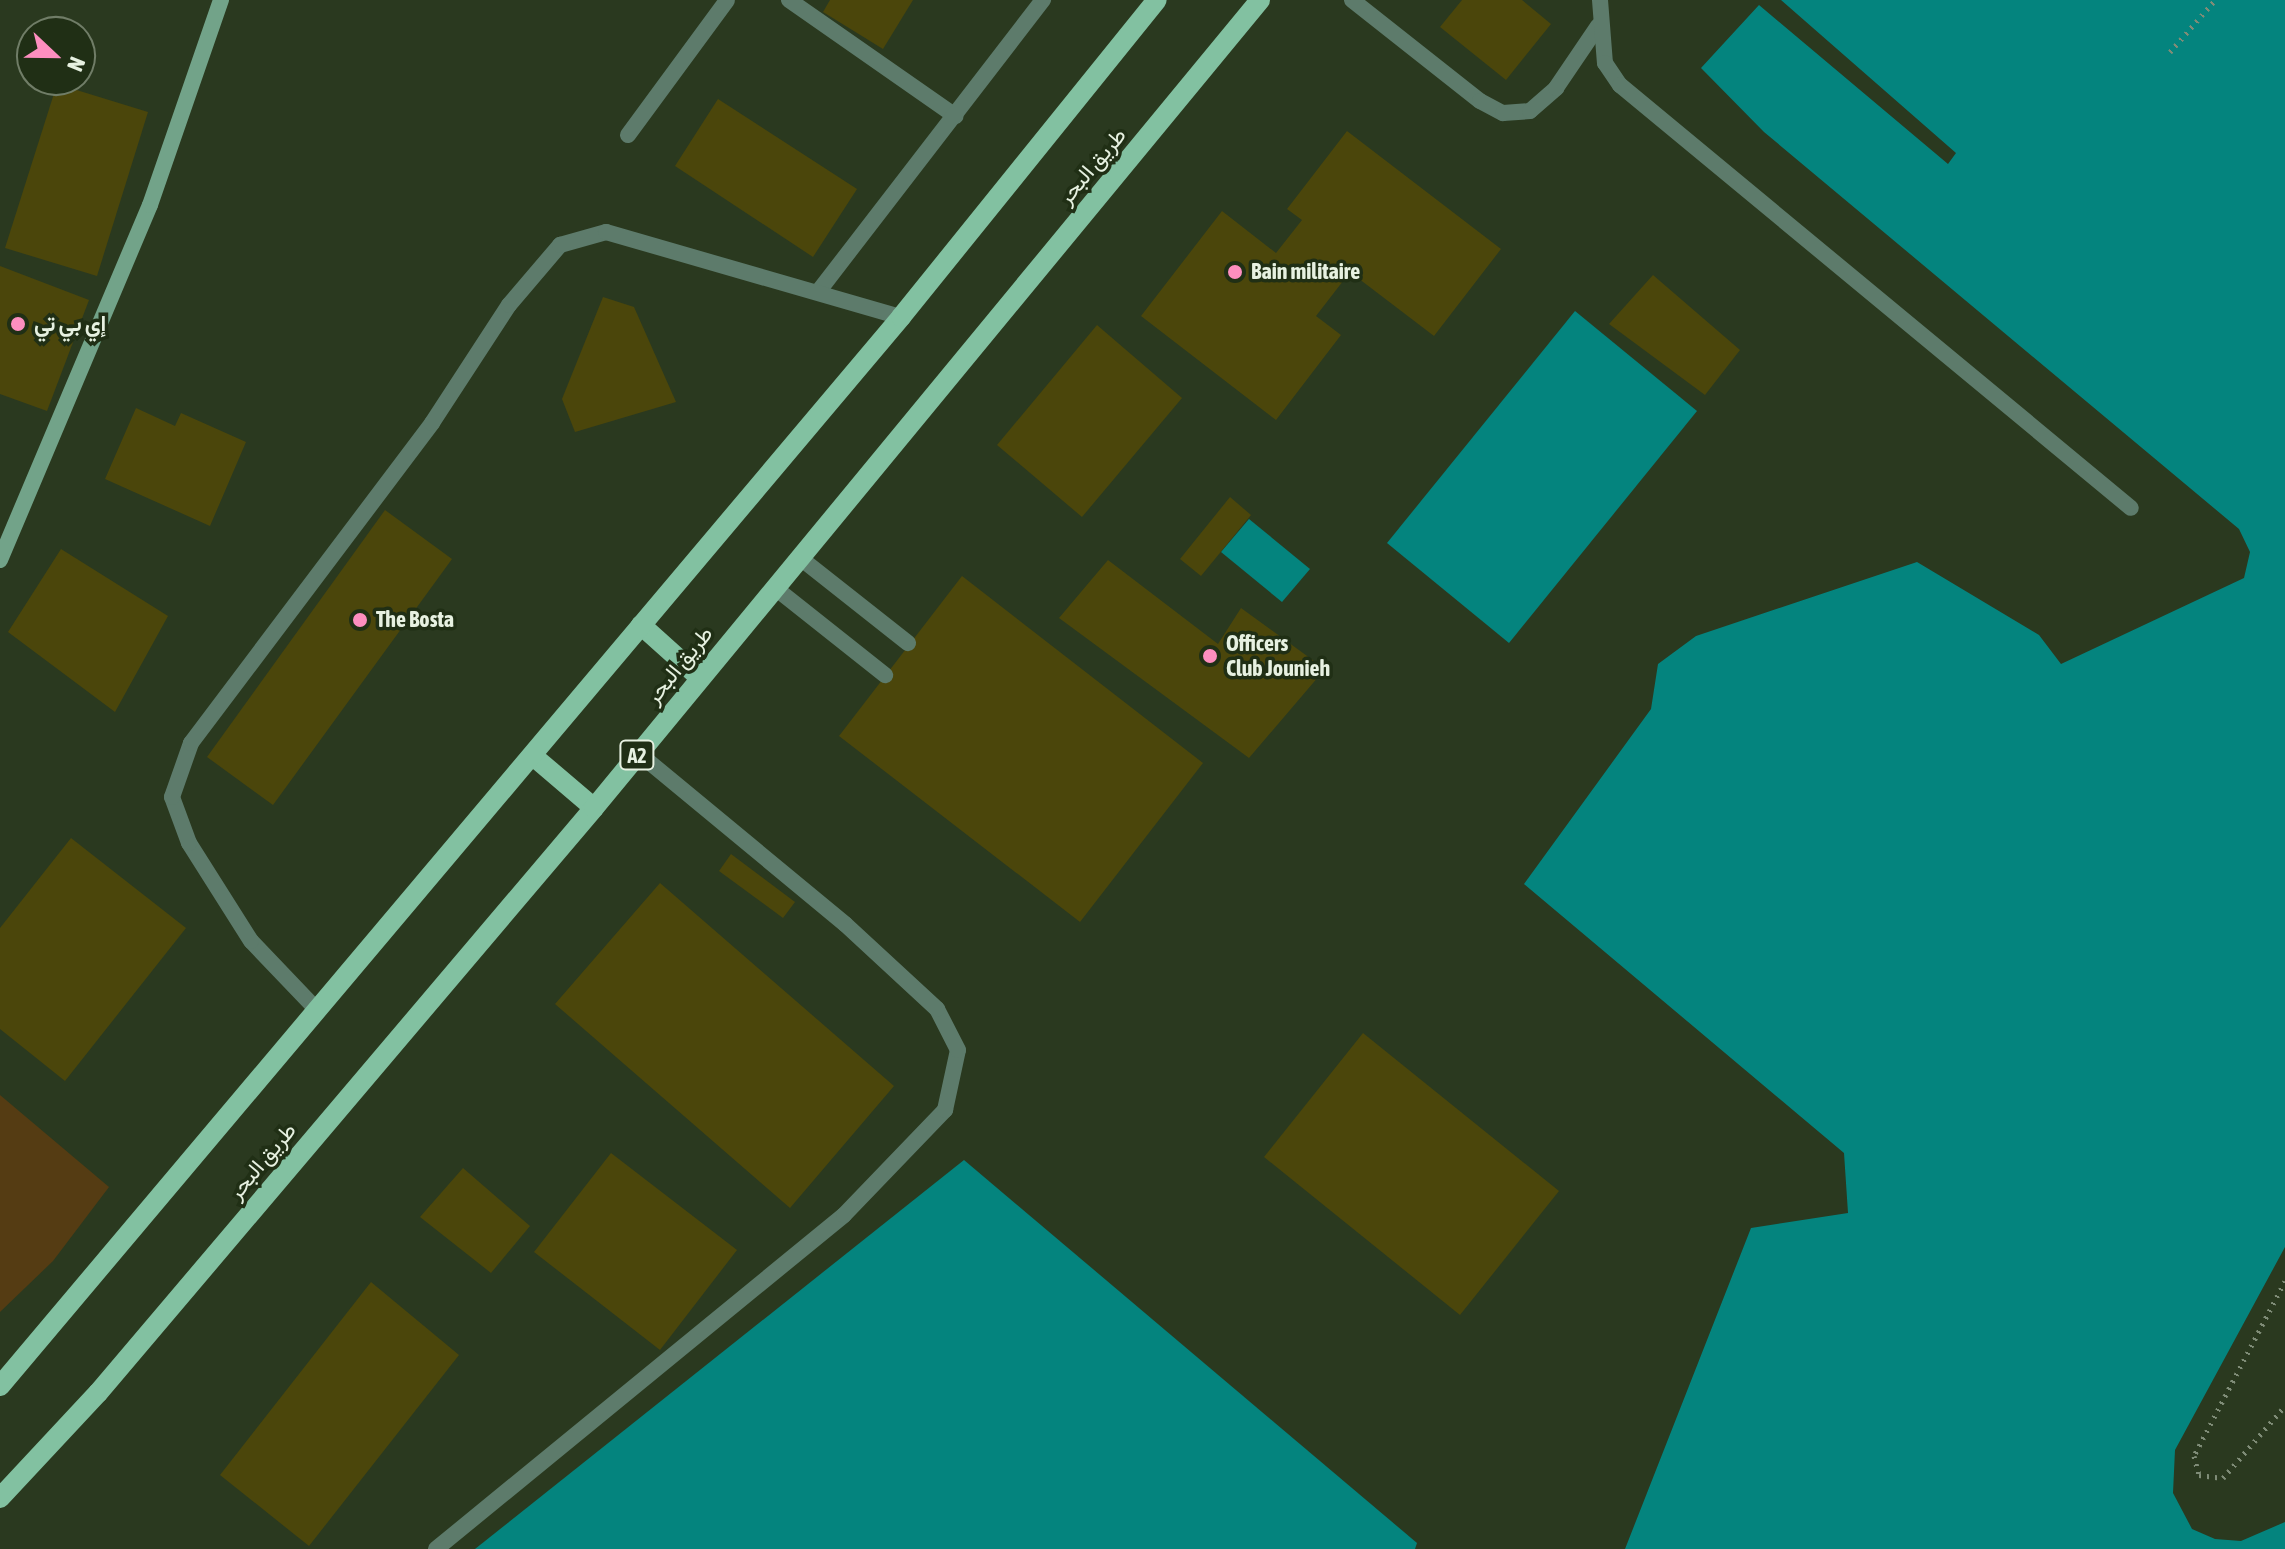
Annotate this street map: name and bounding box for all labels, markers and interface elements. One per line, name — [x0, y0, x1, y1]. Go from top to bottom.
north arrow — [16, 16, 96, 96]
text: N — [62, 53, 91, 75]
street label: طريق البحر — [1052, 122, 1132, 210]
place label: Bain militaire — [1251, 259, 1360, 285]
marker: Bain militaire — [1226, 263, 1244, 281]
place label: إي بي تي — [34, 311, 106, 337]
marker: إي بي تي — [9, 315, 27, 333]
place label: The Bosta — [376, 607, 454, 633]
marker: The Bosta — [351, 611, 369, 629]
street label: طريق البحر — [640, 621, 718, 709]
place label: Officers Club Jounieh — [1226, 630, 1330, 682]
marker: Officers Club Jounieh — [1201, 647, 1219, 665]
road number: A2 — [619, 739, 655, 771]
street label: طريق البحر — [222, 1117, 302, 1205]

